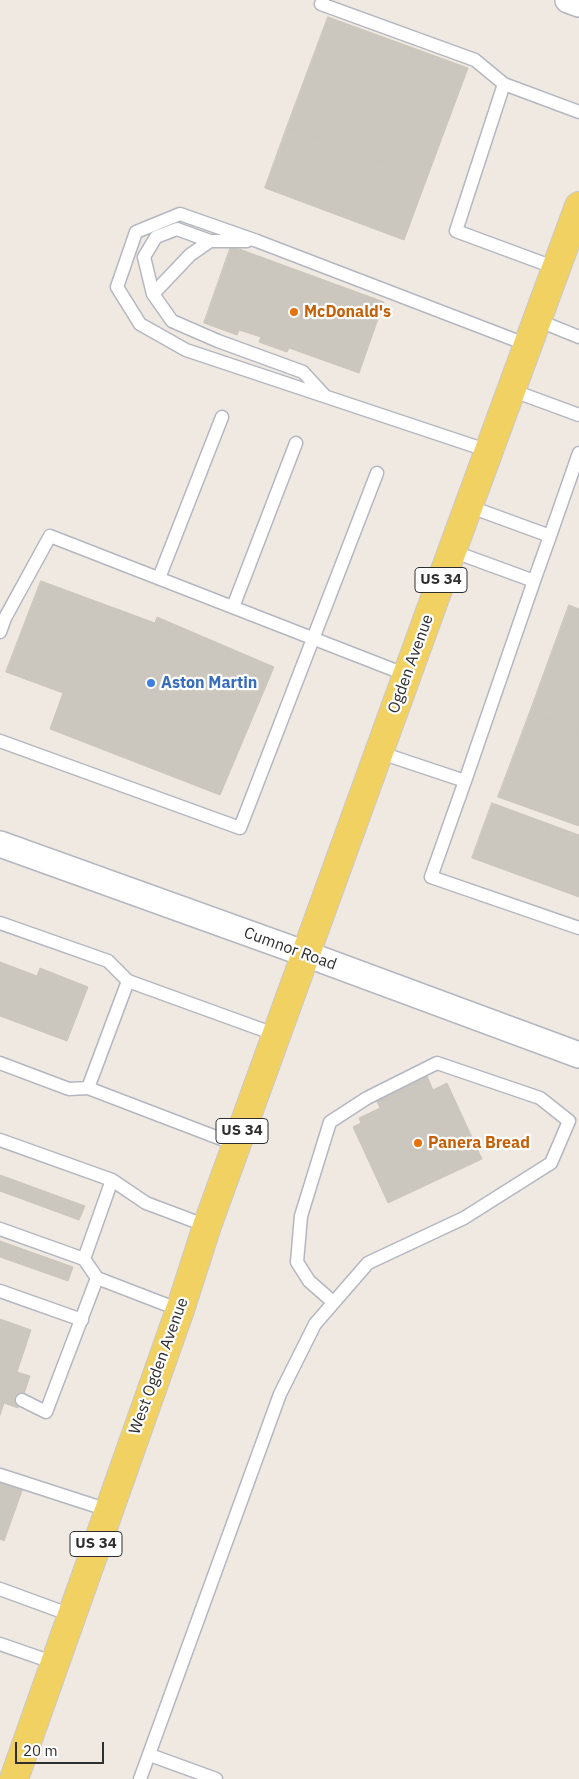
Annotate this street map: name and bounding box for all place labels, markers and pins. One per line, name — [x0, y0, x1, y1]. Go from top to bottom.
place label: McDonald's — [304, 302, 391, 322]
marker: McDonald's — [288, 306, 300, 318]
place label: Aston Martin — [161, 673, 257, 693]
marker: Aston Martin — [145, 677, 157, 689]
place label: Panera Bread — [428, 1133, 530, 1153]
marker: Panera Bread — [412, 1137, 424, 1149]

